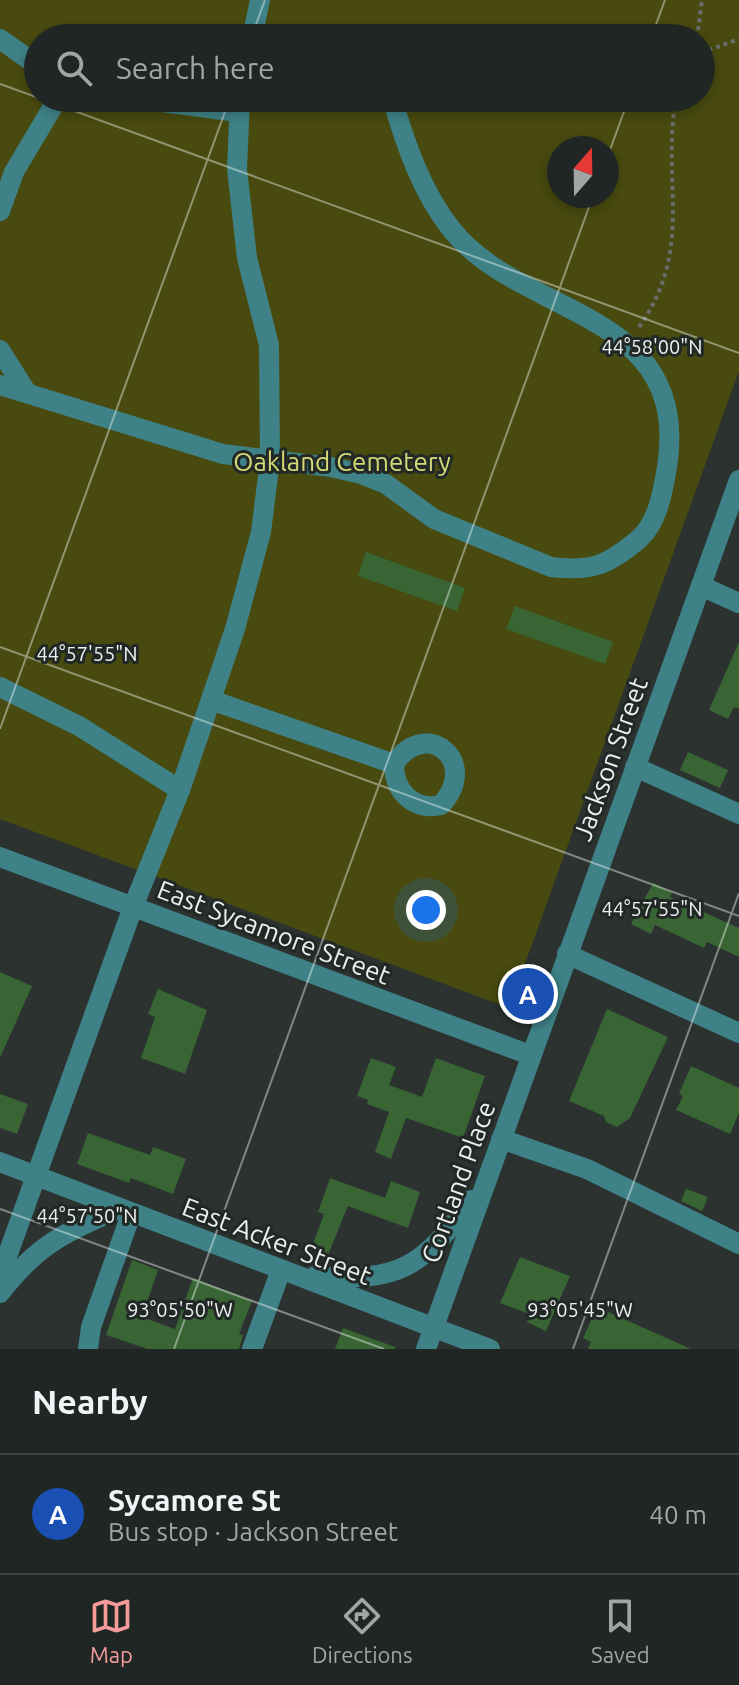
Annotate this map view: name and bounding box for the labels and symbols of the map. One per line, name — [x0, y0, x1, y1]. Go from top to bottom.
north arrow — [547, 136, 619, 208]
text: 44°58'00"N — [601, 335, 703, 358]
park label: Oakland Cemetery — [233, 447, 451, 476]
text: 44°57'55"N — [36, 642, 138, 665]
street label: Jackson Street — [567, 674, 653, 844]
street label: East Sycamore Street — [154, 874, 394, 990]
your location — [406, 890, 446, 930]
text: 44°57'55"N — [601, 897, 703, 920]
pin: A — [502, 964, 554, 1024]
street label: Cortland Place — [415, 1097, 501, 1267]
street label: East Acker Street — [179, 1192, 375, 1290]
text: 44°57'50"N — [36, 1204, 138, 1227]
text: 93°05'50"W — [127, 1298, 233, 1321]
text: 93°05'45"W — [527, 1298, 633, 1321]

